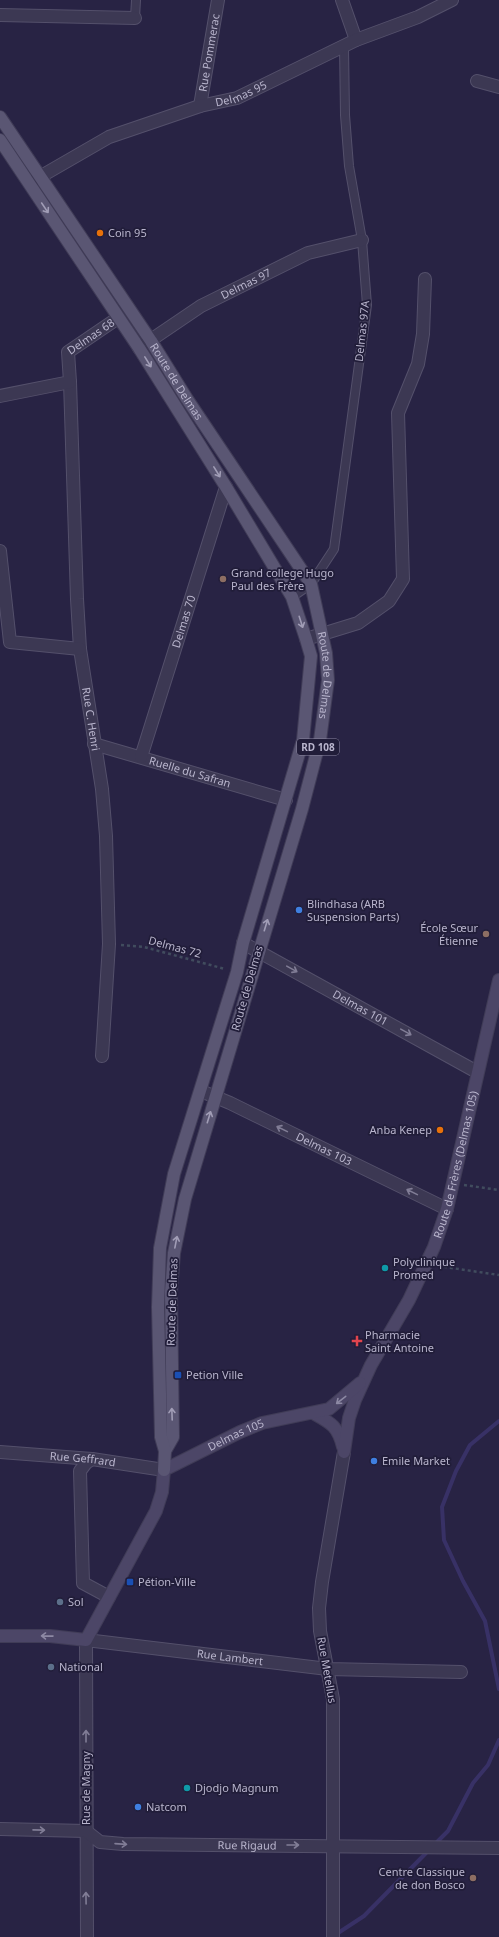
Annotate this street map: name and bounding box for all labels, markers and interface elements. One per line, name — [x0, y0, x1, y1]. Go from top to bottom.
street label: Rue Pommerac — [195, 13, 223, 93]
street label: Delmas 95 — [214, 77, 269, 110]
one-way arrow — [41, 202, 49, 213]
place label: Coin 95 — [108, 225, 147, 240]
marker: Coin 95 — [95, 228, 105, 238]
street label: Delmas 97 — [218, 265, 273, 302]
street label: Delmas 97A — [351, 299, 372, 362]
street label: Delmas 68 — [64, 315, 117, 358]
street label: Route de Delmas — [147, 340, 207, 423]
one-way arrow — [145, 356, 153, 368]
one-way arrow — [213, 467, 222, 478]
place label: Grand college Hugo Paul des Frère — [231, 565, 334, 593]
marker: Grand college Hugo Paul des Frère — [218, 574, 228, 584]
street label: Delmas 70 — [168, 593, 198, 650]
one-way arrow — [297, 616, 305, 628]
street label: Route de Delmas — [315, 630, 336, 720]
street label: Rue C. Henri — [79, 686, 104, 752]
road number: RD 108 — [297, 739, 339, 755]
street label: Ruelle du Safran — [148, 752, 233, 791]
place label: Blindhasa (ARB Suspension Parts) — [307, 896, 399, 924]
marker: Blindhasa (ARB Suspension Parts) — [294, 905, 304, 915]
one-way arrow — [263, 919, 270, 932]
place label: École Sœur Étienne — [420, 920, 478, 948]
marker: École Sœur Étienne — [481, 929, 491, 939]
street label: Delmas 72 — [147, 932, 203, 961]
street label: Route de Delmas — [227, 944, 266, 1032]
one-way arrow — [286, 966, 298, 974]
street label: Delmas 101 — [330, 986, 391, 1028]
one-way arrow — [400, 1029, 412, 1037]
street label: Route de Frères (Delmas 105) — [430, 1089, 481, 1240]
one-way arrow — [206, 1110, 213, 1123]
place label: Anba Kenep — [370, 1122, 432, 1137]
one-way arrow — [277, 1124, 289, 1132]
marker: Anba Kenep — [435, 1125, 445, 1135]
street label: Delmas 103 — [294, 1128, 355, 1169]
one-way arrow — [406, 1188, 418, 1195]
one-way arrow — [172, 1236, 180, 1249]
place label: Polyclinique Promed — [393, 1254, 455, 1282]
street label: Route de Delmas — [162, 1258, 181, 1346]
marker: Polyclinique Promed — [380, 1263, 390, 1273]
place label: Pharmacie Saint Antoine — [365, 1327, 434, 1355]
marker: Pharmacie Saint Antoine — [352, 1336, 362, 1346]
place label: Petion Ville — [186, 1367, 243, 1382]
marker: Petion Ville — [173, 1370, 183, 1380]
one-way arrow — [336, 1396, 347, 1404]
one-way arrow — [168, 1408, 176, 1421]
street label: Delmas 105 — [205, 1415, 266, 1454]
street label: Rue Geffrard — [49, 1448, 117, 1470]
place label: Emile Market — [382, 1453, 450, 1468]
marker: Emile Market — [369, 1456, 379, 1466]
place label: Pétion-Ville — [138, 1574, 196, 1589]
marker: Pétion-Ville — [125, 1577, 135, 1587]
place label: Sol — [68, 1594, 84, 1609]
marker: Sol — [55, 1597, 65, 1607]
one-way arrow — [41, 1632, 54, 1640]
street label: Rue Metellus — [314, 1636, 341, 1704]
street label: Rue Lambert — [196, 1645, 264, 1668]
place label: National — [59, 1659, 103, 1674]
marker: National — [46, 1662, 56, 1672]
one-way arrow — [82, 1730, 90, 1743]
street label: Rue de Magny — [78, 1751, 93, 1825]
place label: Djodjo Magnum — [195, 1780, 278, 1795]
marker: Djodjo Magnum — [182, 1783, 192, 1793]
place label: Natcom — [146, 1799, 187, 1814]
marker: Natcom — [133, 1802, 143, 1812]
one-way arrow — [32, 1826, 45, 1834]
street label: Rue Rigaud — [218, 1837, 277, 1853]
one-way arrow — [114, 1840, 127, 1848]
one-way arrow — [286, 1841, 299, 1849]
place label: Centre Classique de don Bosco — [379, 1864, 465, 1892]
marker: Centre Classique de don Bosco — [468, 1873, 478, 1883]
one-way arrow — [83, 1892, 90, 1905]

